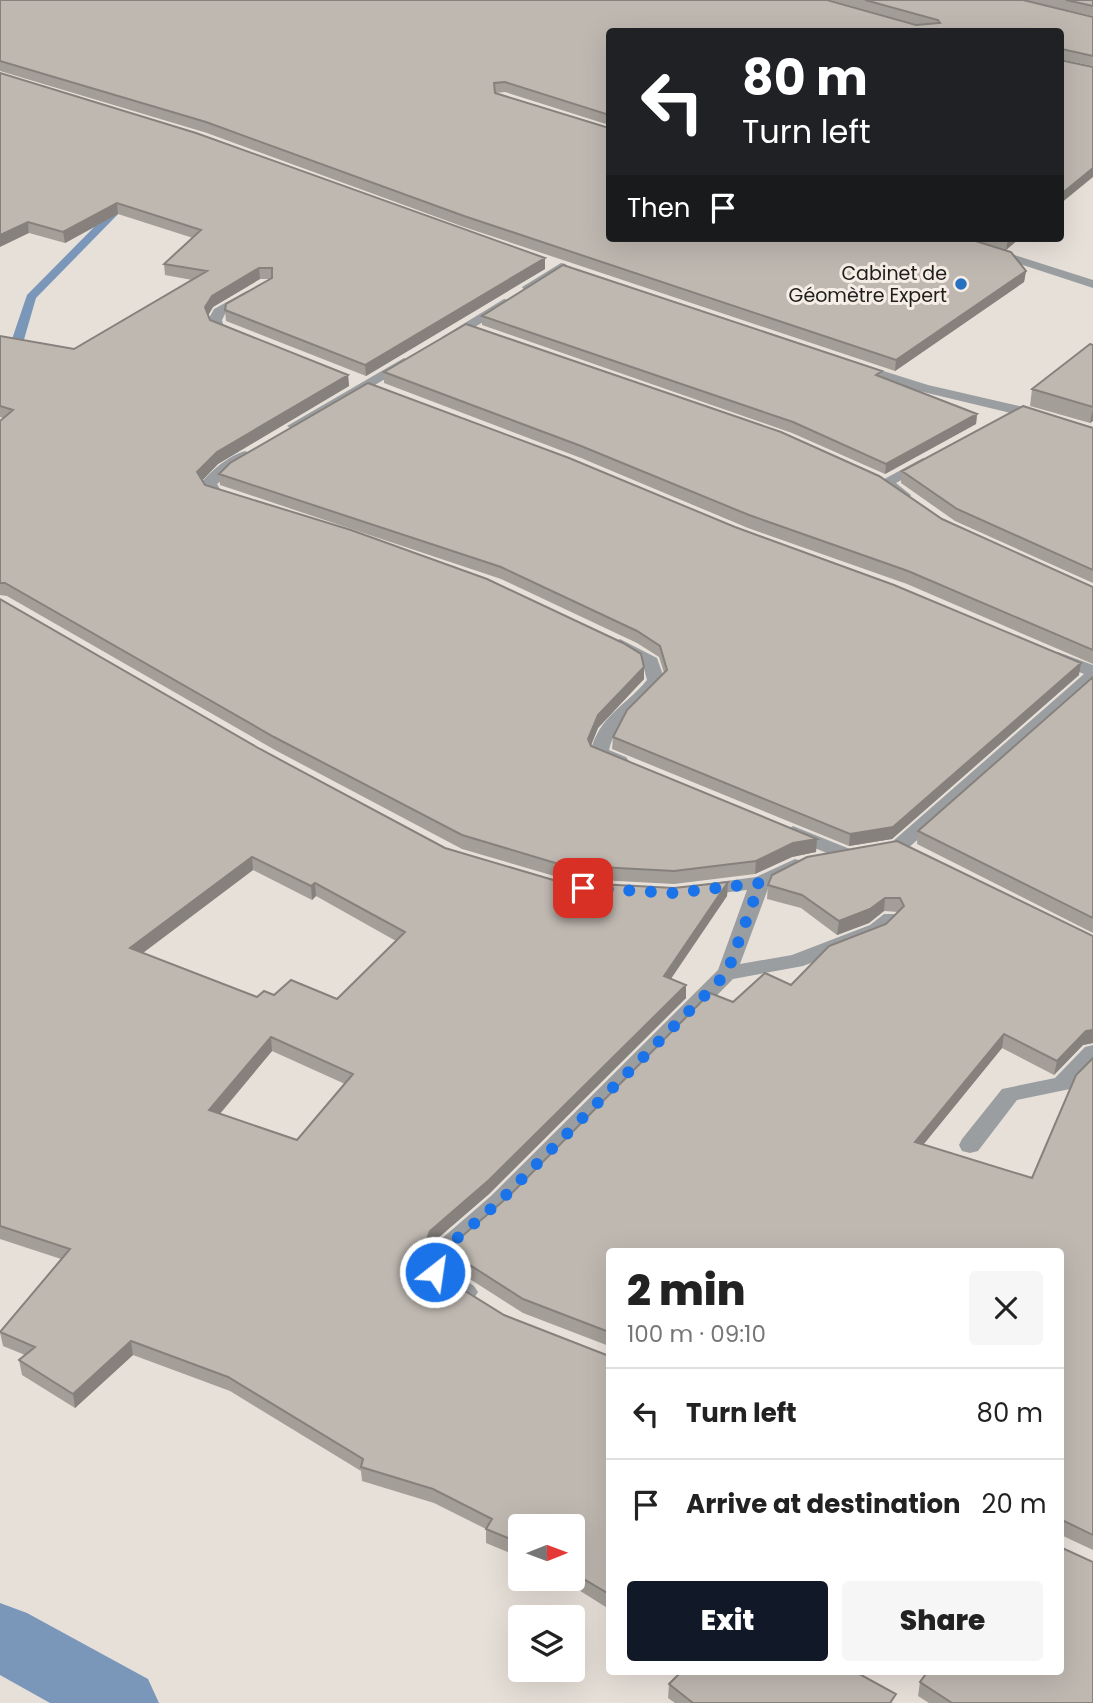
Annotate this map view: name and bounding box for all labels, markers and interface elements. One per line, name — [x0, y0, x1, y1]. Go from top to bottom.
text: 80 m — [742, 44, 868, 112]
icon: left — [627, 56, 718, 147]
text: Turn left — [742, 109, 871, 154]
icon: arrive — [704, 189, 742, 227]
text: Then — [627, 190, 690, 226]
place label: Cabinet de Géomètre Expert — [789, 260, 947, 309]
marker: Cabinet de Géomètre Expert — [953, 276, 969, 292]
pin — [553, 858, 613, 918]
icon: arrive — [564, 869, 602, 907]
position arrow — [398, 1235, 472, 1309]
text: 2 min — [627, 1261, 745, 1320]
button: close — [969, 1271, 1043, 1345]
text: 100 m · 09:10 — [627, 1318, 766, 1350]
icon: left — [627, 1395, 665, 1433]
text: Turn left — [686, 1395, 797, 1431]
text: 80 m — [977, 1395, 1043, 1431]
icon: arrive — [627, 1486, 665, 1524]
text: Arrive at destination — [686, 1486, 961, 1522]
text: 20 m — [982, 1486, 1047, 1522]
north arrow — [508, 1514, 584, 1591]
map controls — [508, 1514, 585, 1682]
button: Exit — [627, 1581, 828, 1661]
button: Share — [842, 1581, 1043, 1661]
button: layers — [508, 1605, 585, 1682]

